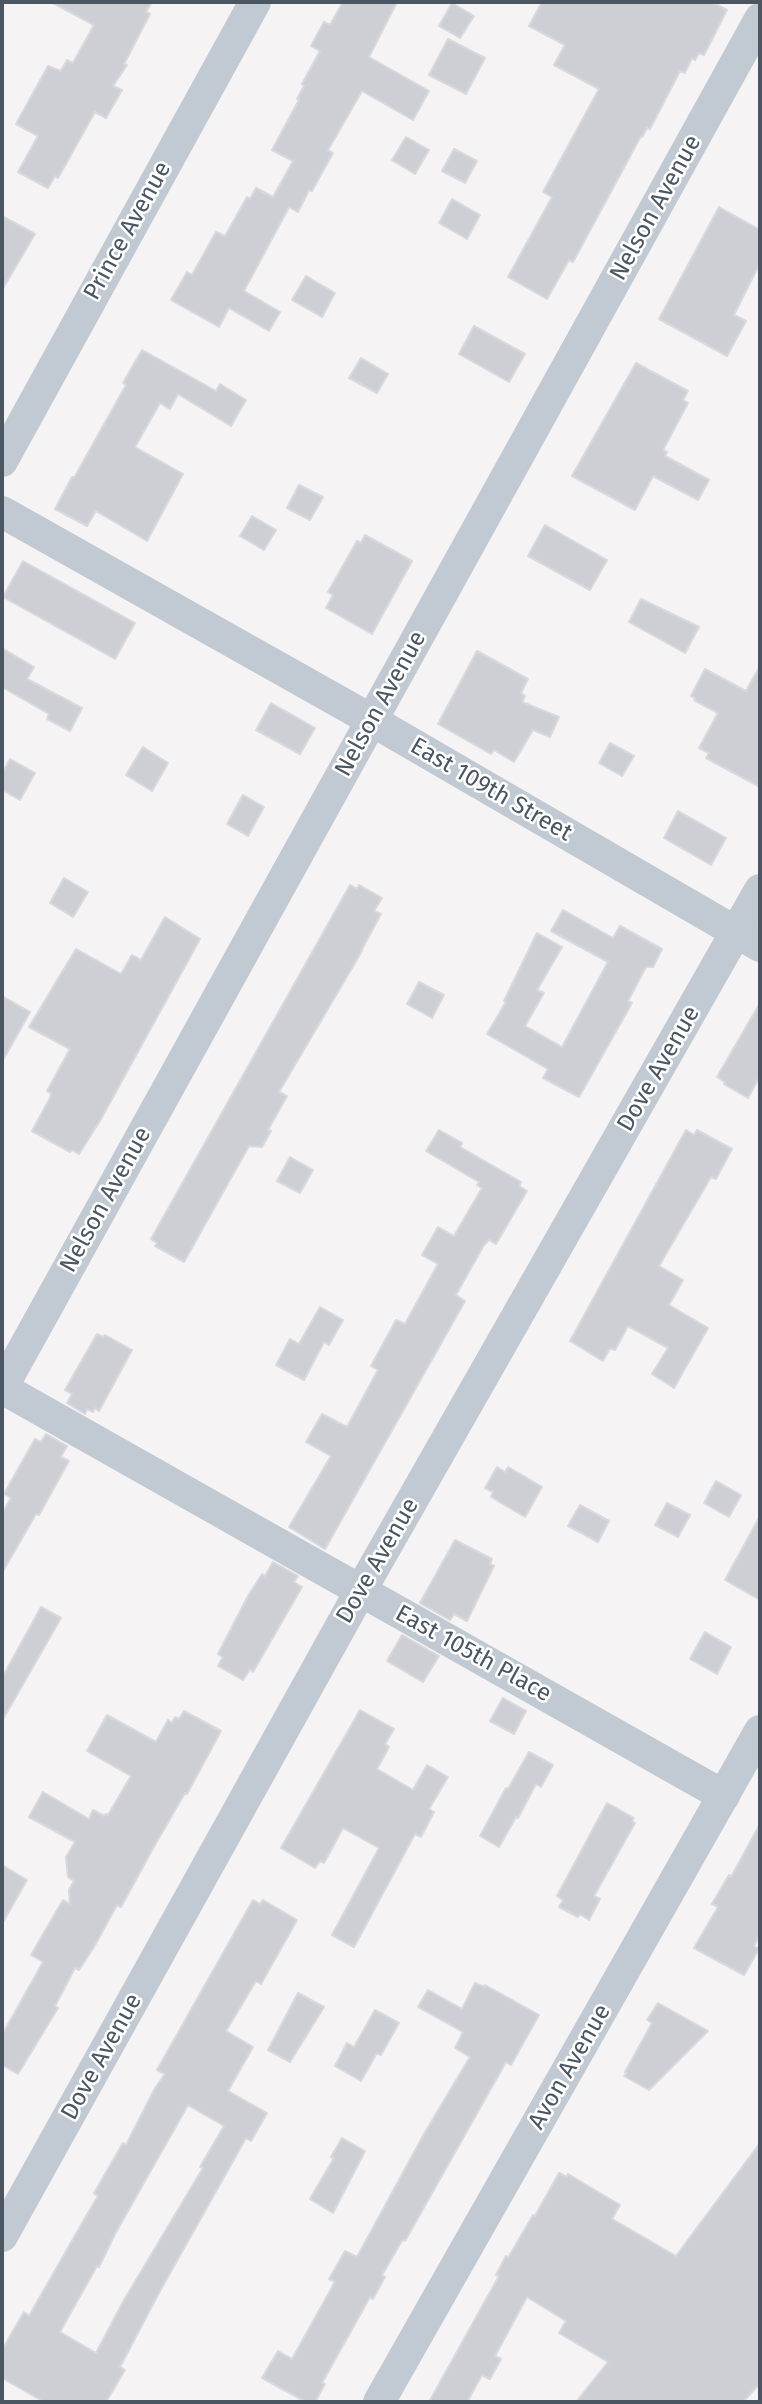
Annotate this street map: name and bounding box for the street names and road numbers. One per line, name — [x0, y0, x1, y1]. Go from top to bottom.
street label: Nelson Avenue — [604, 130, 708, 286]
street label: Prince Avenue — [78, 157, 178, 305]
street label: Nelson Avenue — [329, 626, 433, 782]
street label: East 109th Street — [405, 732, 577, 848]
street label: Dove Avenue — [611, 1001, 707, 1137]
street label: Nelson Avenue — [54, 1122, 158, 1278]
street label: Dove Avenue — [330, 1493, 426, 1629]
street label: East 105th Place — [390, 1599, 556, 1709]
street label: Dove Avenue — [55, 1989, 149, 2125]
street label: Avon Avenue — [523, 1999, 617, 2135]

